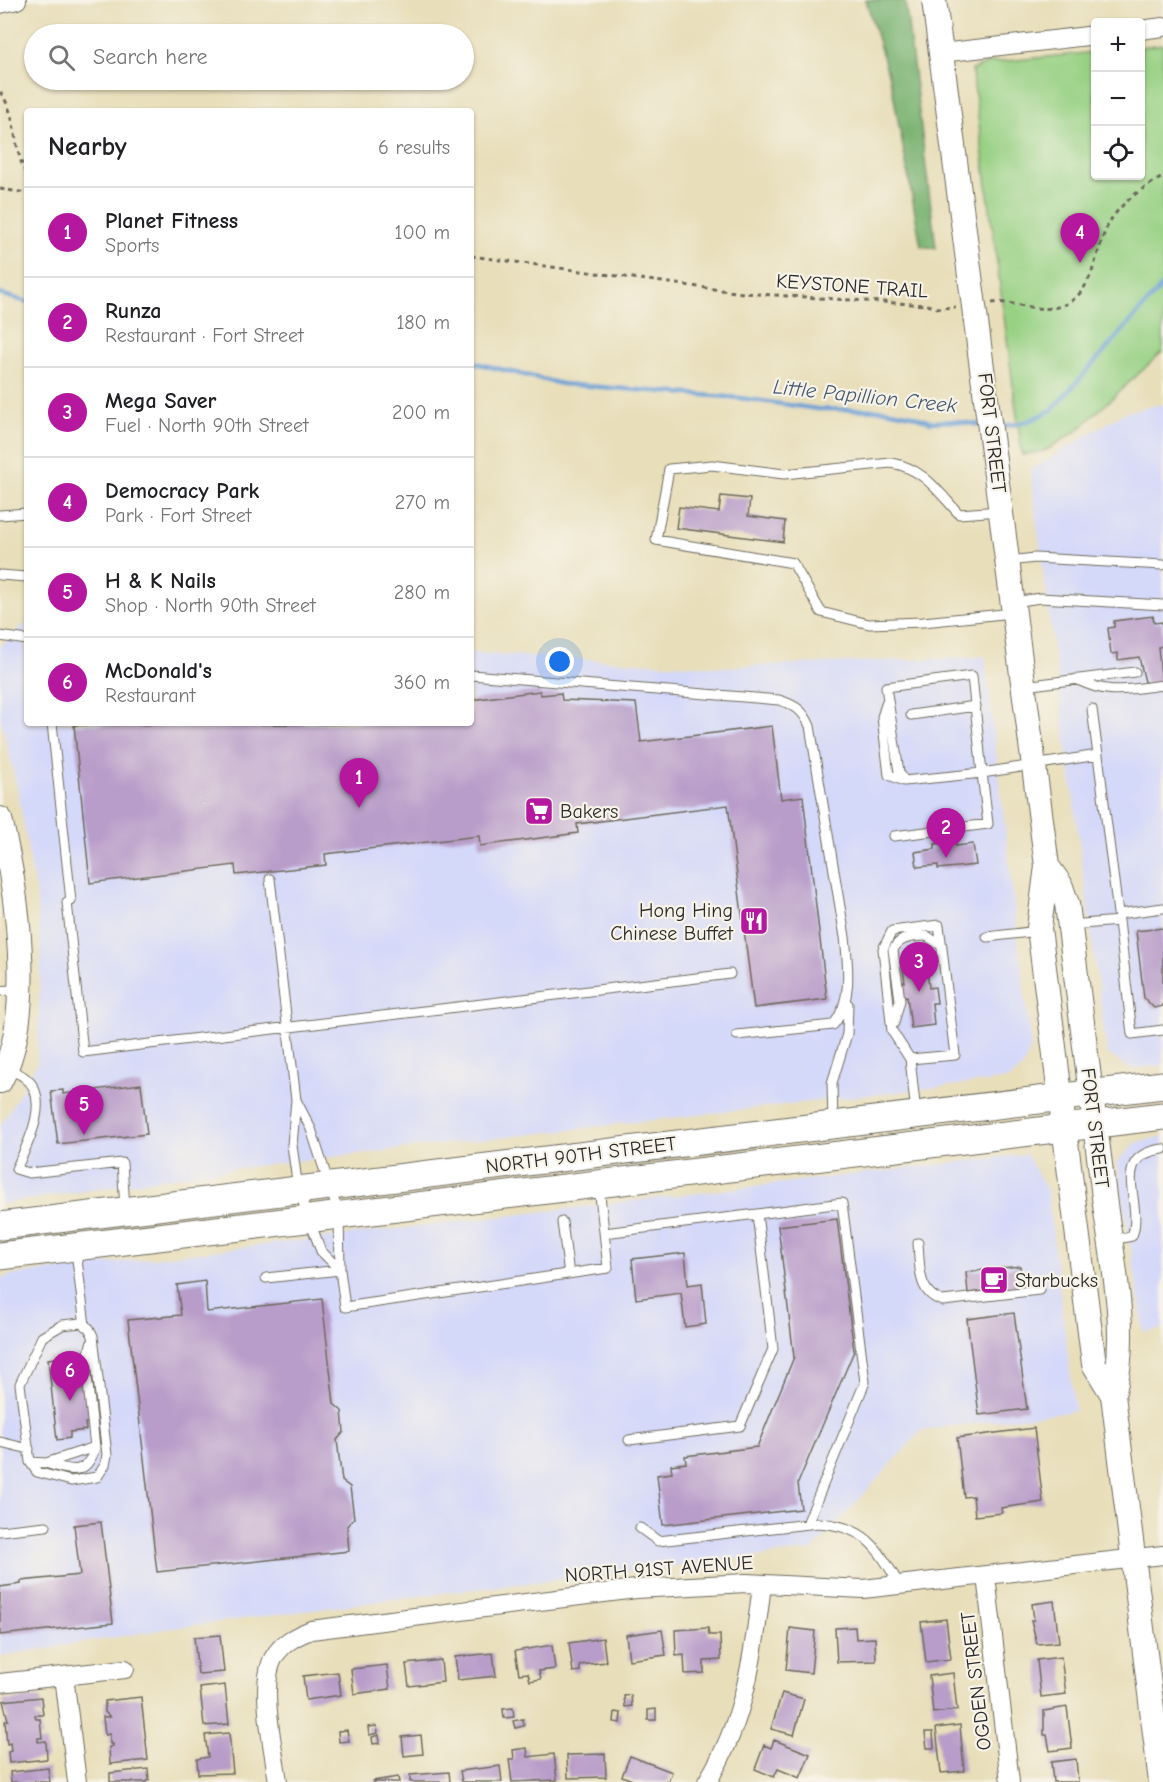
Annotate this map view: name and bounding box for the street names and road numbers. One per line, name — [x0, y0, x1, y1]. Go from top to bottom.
street label: KEYSTONE TRAIL — [775, 269, 929, 303]
street label: FORT STREET — [973, 372, 1011, 495]
street label: FORT STREET — [1076, 1067, 1114, 1190]
street label: NORTH 90TH STREET — [484, 1132, 678, 1178]
street label: NORTH 91ST AVENUE — [564, 1551, 754, 1587]
street label: OGDEN STREET — [956, 1610, 996, 1752]

